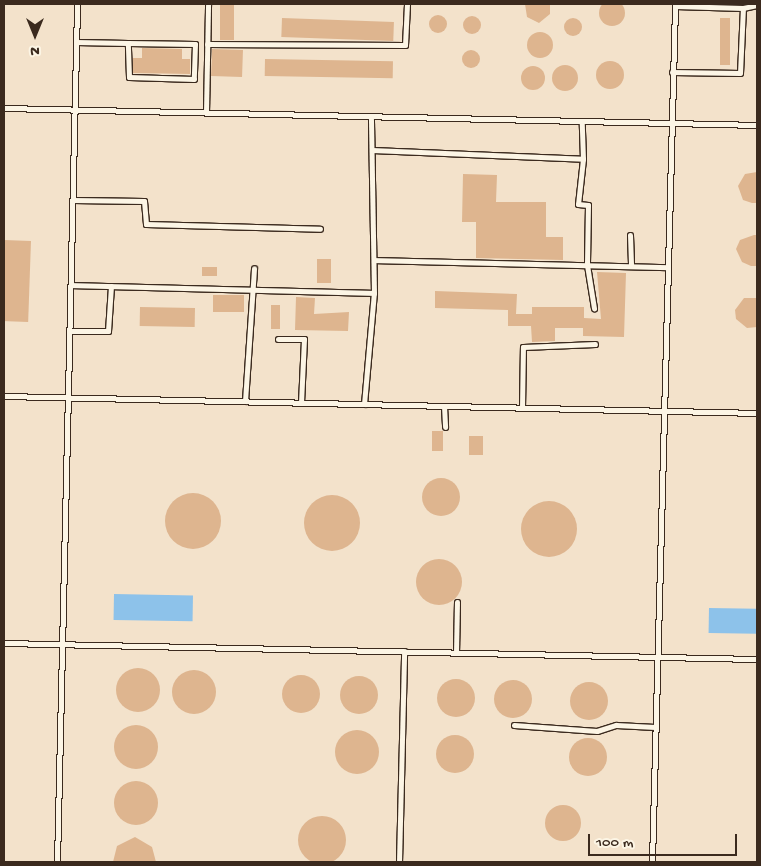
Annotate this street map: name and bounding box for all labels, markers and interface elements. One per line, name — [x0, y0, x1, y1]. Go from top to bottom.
north arrow — [10, 10, 60, 60]
text: N — [30, 42, 40, 59]
scale bar — [591, 824, 740, 856]
text: 100 m — [596, 834, 633, 852]

